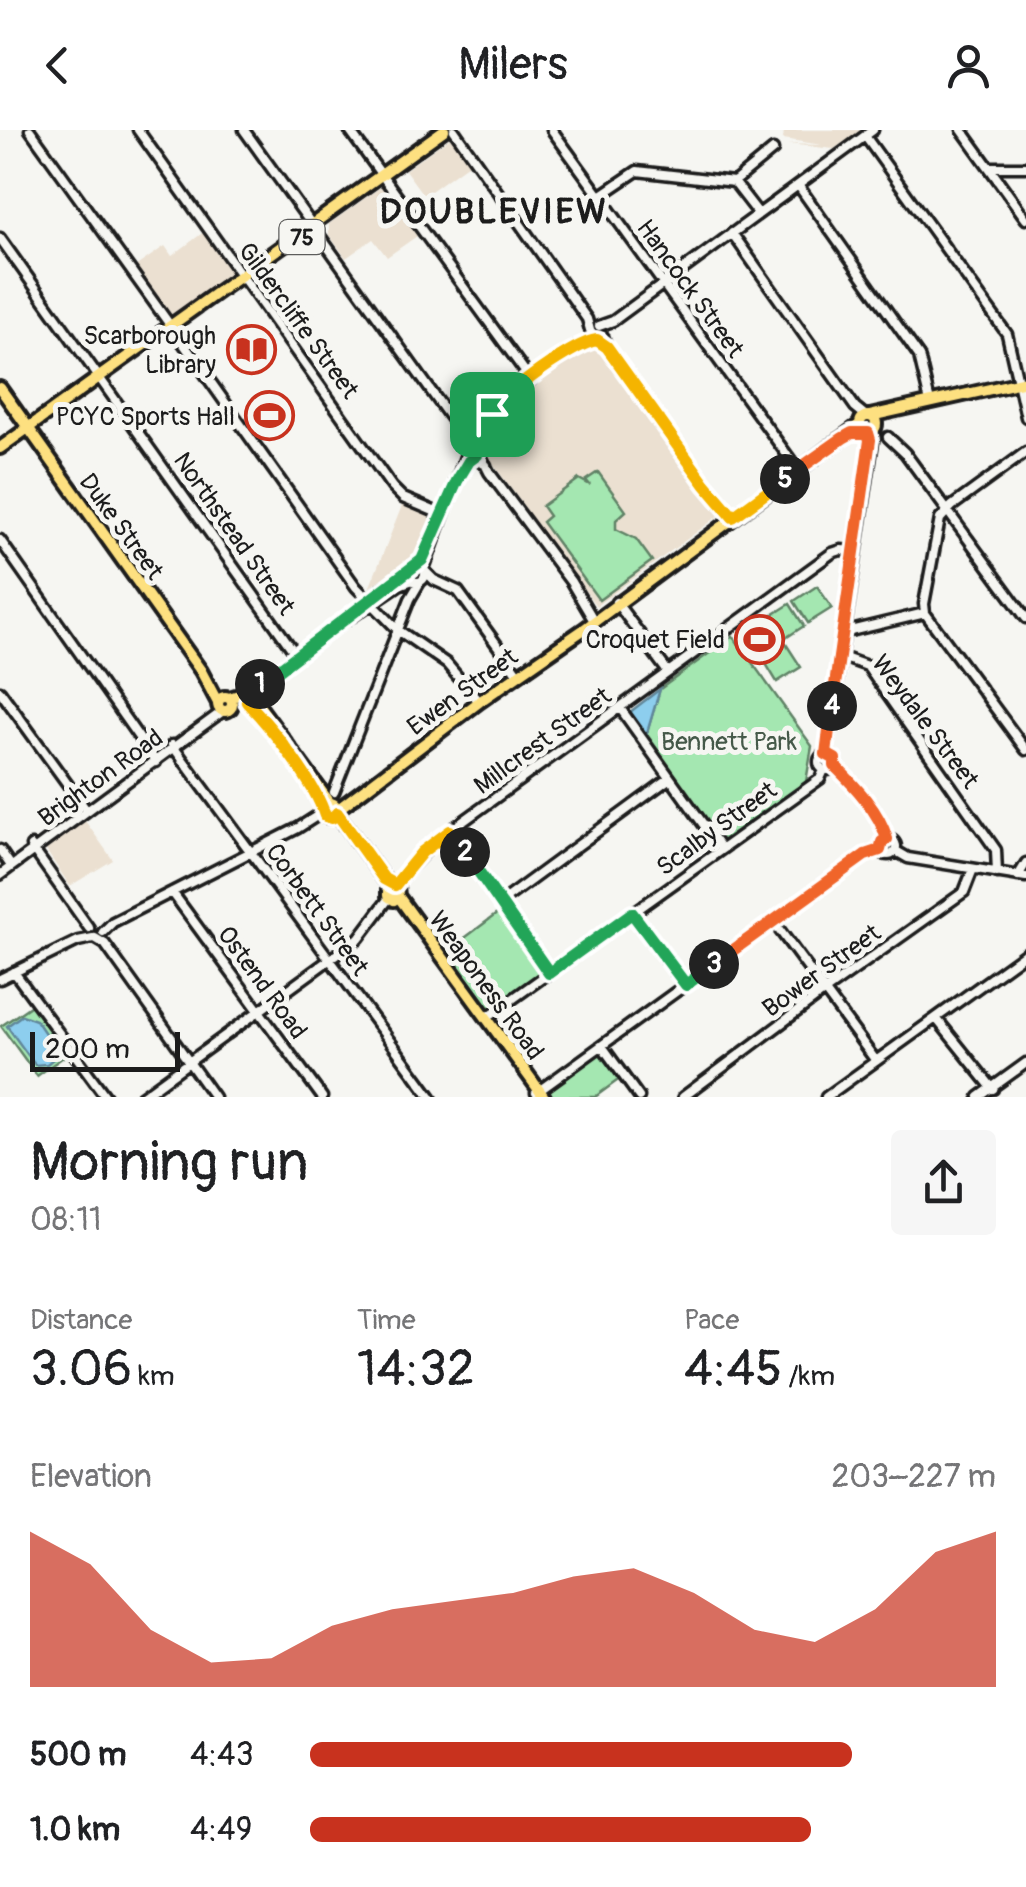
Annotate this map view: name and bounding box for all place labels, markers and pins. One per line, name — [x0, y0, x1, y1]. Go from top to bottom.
place label: Scarborough Library — [83, 321, 216, 381]
library icon: Scarborough Library — [225, 323, 277, 375]
pin — [450, 372, 535, 457]
sports icon: PCYC Sports Hall — [244, 390, 296, 442]
place label: PCYC Sports Hall — [56, 402, 235, 433]
pin: 5 — [760, 454, 810, 504]
sports icon: Croquet Field — [734, 613, 786, 665]
place label: Croquet Field — [586, 625, 725, 656]
pin: 1 — [235, 659, 285, 709]
pin: 4 — [807, 681, 857, 731]
pin: 2 — [440, 827, 490, 877]
pin: 3 — [689, 939, 739, 989]

